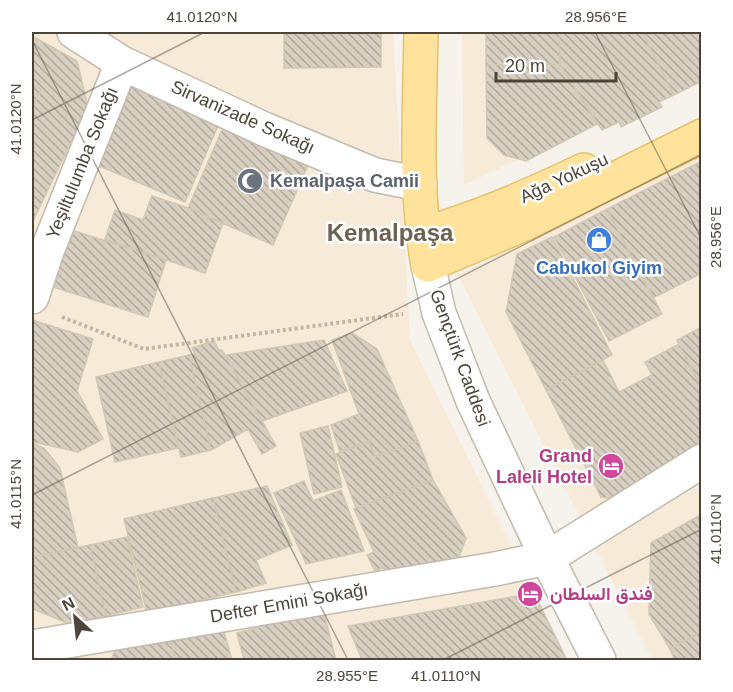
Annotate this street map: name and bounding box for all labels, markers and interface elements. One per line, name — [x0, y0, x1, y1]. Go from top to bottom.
text: 41.0120°N — [166, 8, 238, 25]
text: 28.956°E — [565, 8, 627, 25]
scale bar — [496, 45, 616, 83]
text: 20 m — [505, 56, 545, 76]
street label: Sirvanizade Sokağı — [168, 76, 318, 158]
text: 41.0120°N — [7, 83, 24, 155]
street label: Yeşiltulumba Sokağı — [42, 84, 122, 242]
street label: Ağa Yokuşu — [517, 149, 611, 207]
mosque icon: Kemalpaşa Camii — [235, 166, 265, 196]
place label: Kemalpaşa Camii — [270, 171, 419, 191]
text: 28.956°E — [707, 206, 724, 268]
district label: Kemalpaşa — [327, 219, 454, 246]
shop icon: Cabukol Giyim — [584, 225, 614, 255]
place label: Cabukol Giyim — [536, 258, 662, 278]
street label: Gençtürk Caddesi — [426, 287, 494, 429]
place label: Grand Laleli Hotel — [496, 446, 592, 487]
hotel icon: Grand Laleli Hotel — [596, 451, 626, 481]
text: 41.0115°N — [7, 459, 24, 529]
text: 41.0110°N — [707, 494, 724, 564]
street label: Defter Emini Sokağı — [208, 579, 370, 627]
hotel icon: فندق السلطان — [515, 579, 545, 609]
place label: فندق السلطان — [550, 584, 653, 604]
north arrow — [45, 587, 105, 647]
text: N — [59, 594, 77, 614]
text: 28.955°E — [316, 667, 378, 684]
text: 41.0110°N — [411, 667, 481, 684]

